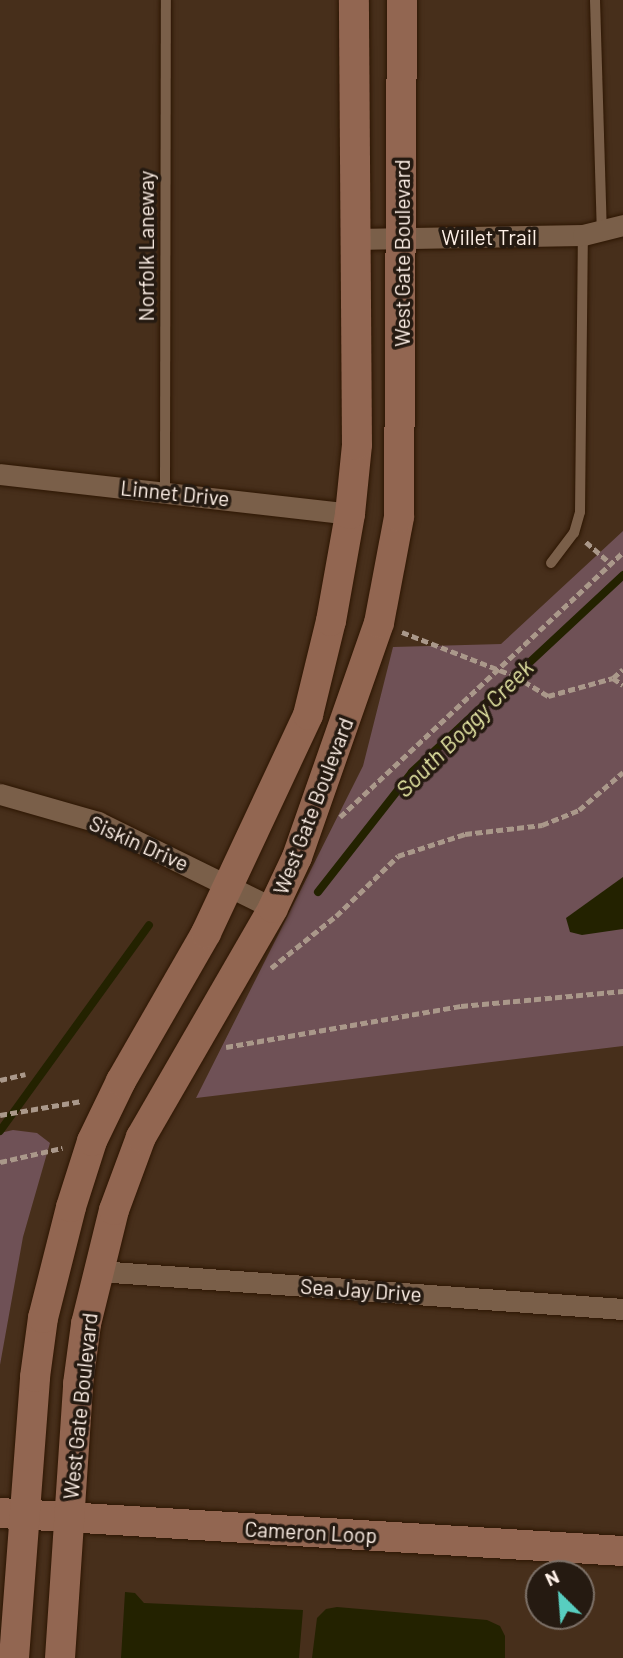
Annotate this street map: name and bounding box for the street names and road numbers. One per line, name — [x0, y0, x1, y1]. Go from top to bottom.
street label: West Gate Boulevard — [389, 159, 415, 347]
street label: Norfolk Laneway — [133, 170, 159, 322]
street label: Willet Trail — [441, 224, 537, 250]
street label: Linnet Drive — [119, 475, 231, 511]
street label: West Gate Boulevard — [268, 714, 358, 898]
street label: Siskin Drive — [86, 810, 192, 876]
street label: Sea Jay Drive — [299, 1273, 423, 1307]
street label: West Gate Boulevard — [58, 1311, 102, 1501]
street label: Cameron Loop — [244, 1516, 378, 1548]

